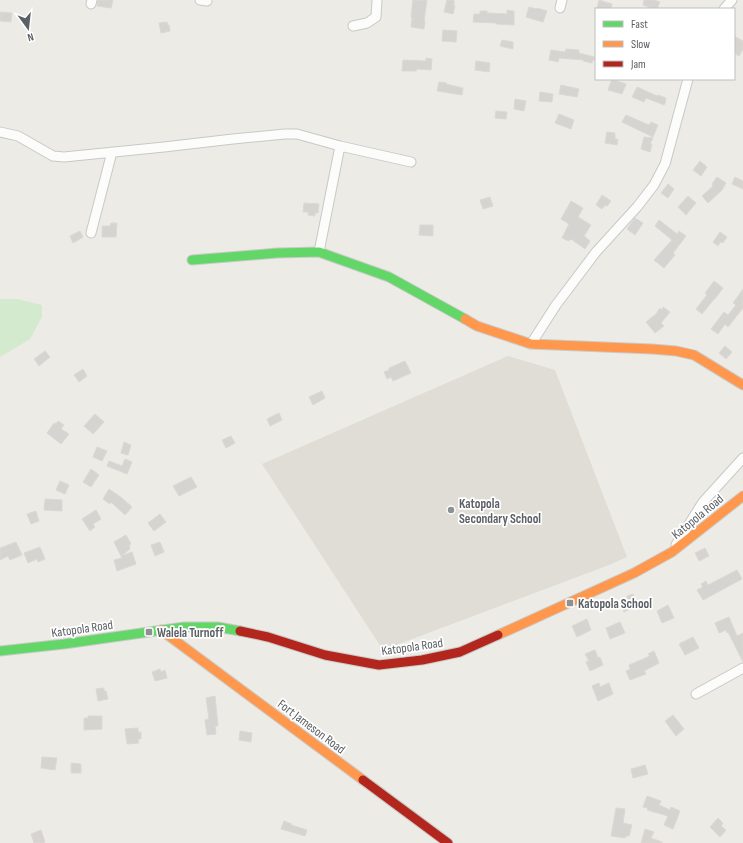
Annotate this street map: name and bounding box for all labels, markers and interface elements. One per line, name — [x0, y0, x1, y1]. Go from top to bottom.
north arrow — [8, 8, 48, 48]
legend — [595, 8, 735, 80]
text: Fast — [631, 17, 648, 32]
text: N — [26, 30, 35, 44]
text: Slow — [631, 37, 650, 52]
text: Jam — [630, 57, 646, 72]
street label: Katopola Road — [669, 491, 727, 543]
place label: Katopola Secondary School — [459, 496, 541, 527]
marker: Katopola Secondary School — [446, 505, 456, 515]
place label: Katopola School — [578, 596, 652, 612]
marker: Katopola School — [565, 598, 575, 608]
street label: Katopola Road — [50, 617, 114, 641]
place label: Walela Turnoff — [157, 625, 224, 641]
marker: Walela Turnoff — [144, 627, 154, 637]
street label: Katopola Road — [380, 635, 444, 659]
street label: Fort Jameson Road — [274, 696, 348, 757]

